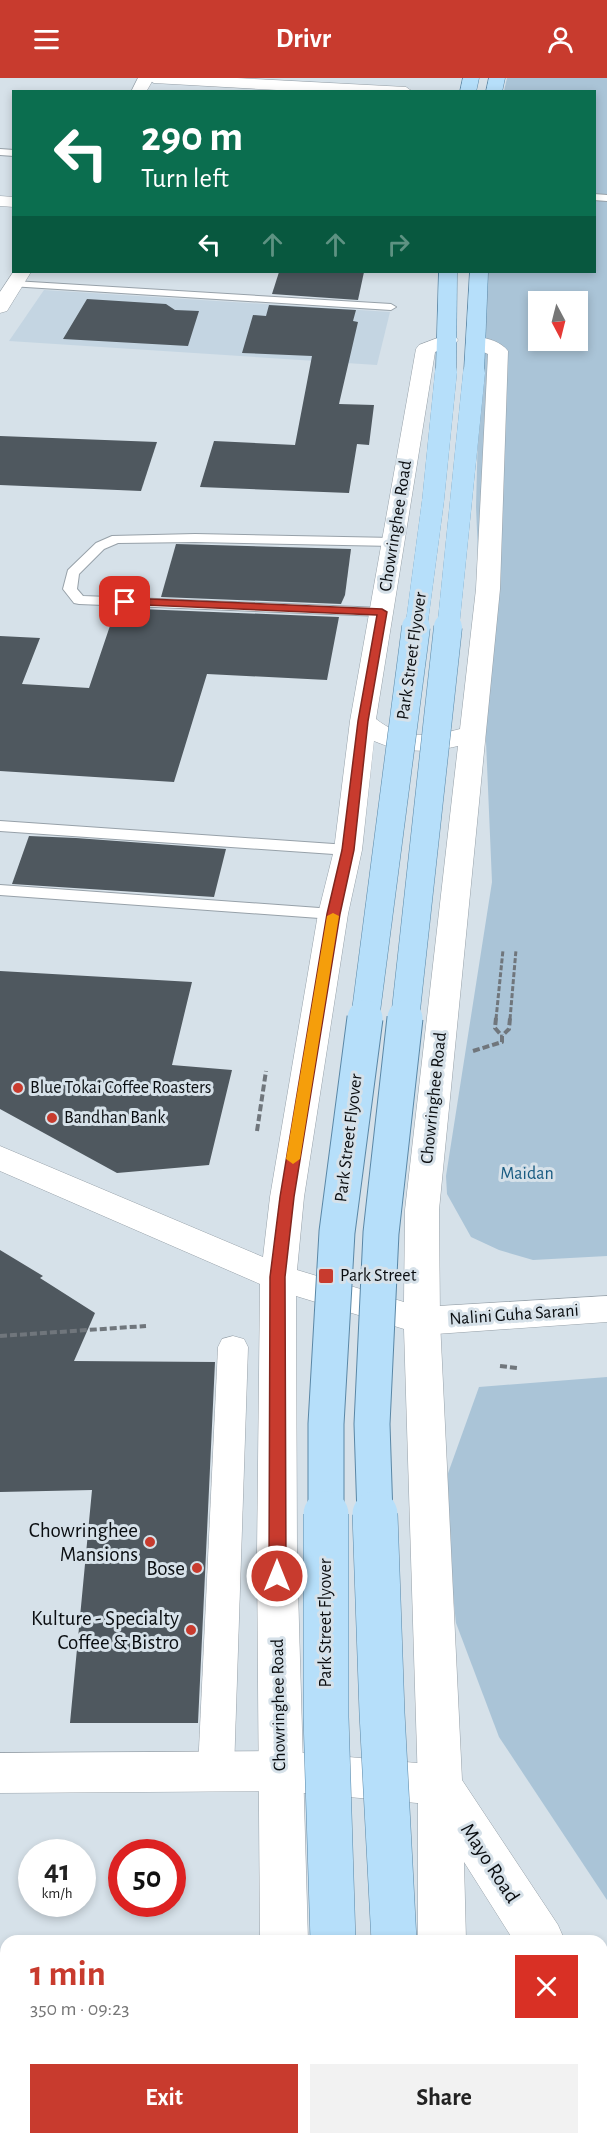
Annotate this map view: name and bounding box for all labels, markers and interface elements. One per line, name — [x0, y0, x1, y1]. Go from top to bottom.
icon: menu — [30, 23, 63, 56]
icon: person — [544, 23, 577, 56]
text: Drivr — [276, 25, 331, 52]
icon: left — [42, 114, 120, 192]
text: 290 m — [141, 116, 243, 158]
text: Turn left — [141, 165, 229, 192]
icon: left — [193, 228, 226, 261]
icon: ahead — [256, 228, 289, 261]
icon: ahead — [319, 228, 352, 261]
icon: right — [382, 228, 415, 261]
north arrow — [528, 291, 588, 351]
map controls — [528, 291, 588, 351]
street label: Chowringhee Road — [377, 459, 415, 593]
pin — [99, 576, 150, 627]
icon: arrive — [108, 585, 141, 618]
street label: Park Street Flyover — [394, 591, 430, 721]
street label: Chowringhee Road — [418, 1031, 450, 1165]
street label: Park Street Flyover — [332, 1073, 366, 1203]
place label: Blue Tokai Coffee Roasters — [30, 1079, 212, 1097]
marker: Blue Tokai Coffee Roasters — [11, 1081, 25, 1095]
place label: Bandhan Bank — [64, 1109, 166, 1127]
marker: Bandhan Bank — [45, 1111, 59, 1125]
park label: Maidan — [500, 1165, 554, 1183]
marker: Park Street — [317, 1267, 335, 1285]
place label: Park Street — [340, 1267, 417, 1285]
street label: Nalini Guha Sarani — [449, 1302, 579, 1328]
place label: Chowringhee Mansions — [29, 1520, 138, 1565]
marker: Chowringhee Mansions — [143, 1535, 157, 1549]
position arrow — [245, 1544, 309, 1608]
place label: Bose — [146, 1558, 185, 1579]
street label: Park Street Flyover — [317, 1558, 335, 1688]
marker: Bose — [190, 1561, 204, 1575]
place label: Kulture - Specialty Coffee & Bistro — [31, 1608, 179, 1653]
marker: Kulture - Specialty Coffee & Bistro — [184, 1623, 198, 1637]
street label: Chowringhee Road — [269, 1639, 289, 1771]
street label: Mayo Road — [457, 1820, 523, 1907]
speed limit sign: 50 — [108, 1839, 186, 1917]
text: 41 — [44, 1856, 70, 1886]
text: km/h — [42, 1886, 72, 1901]
button: close — [515, 1955, 578, 2018]
text: 1 min — [30, 1956, 106, 1992]
text: 350 m · 09:23 — [30, 1999, 130, 2019]
button: Exit — [30, 2064, 298, 2133]
button: Share — [310, 2064, 578, 2133]

